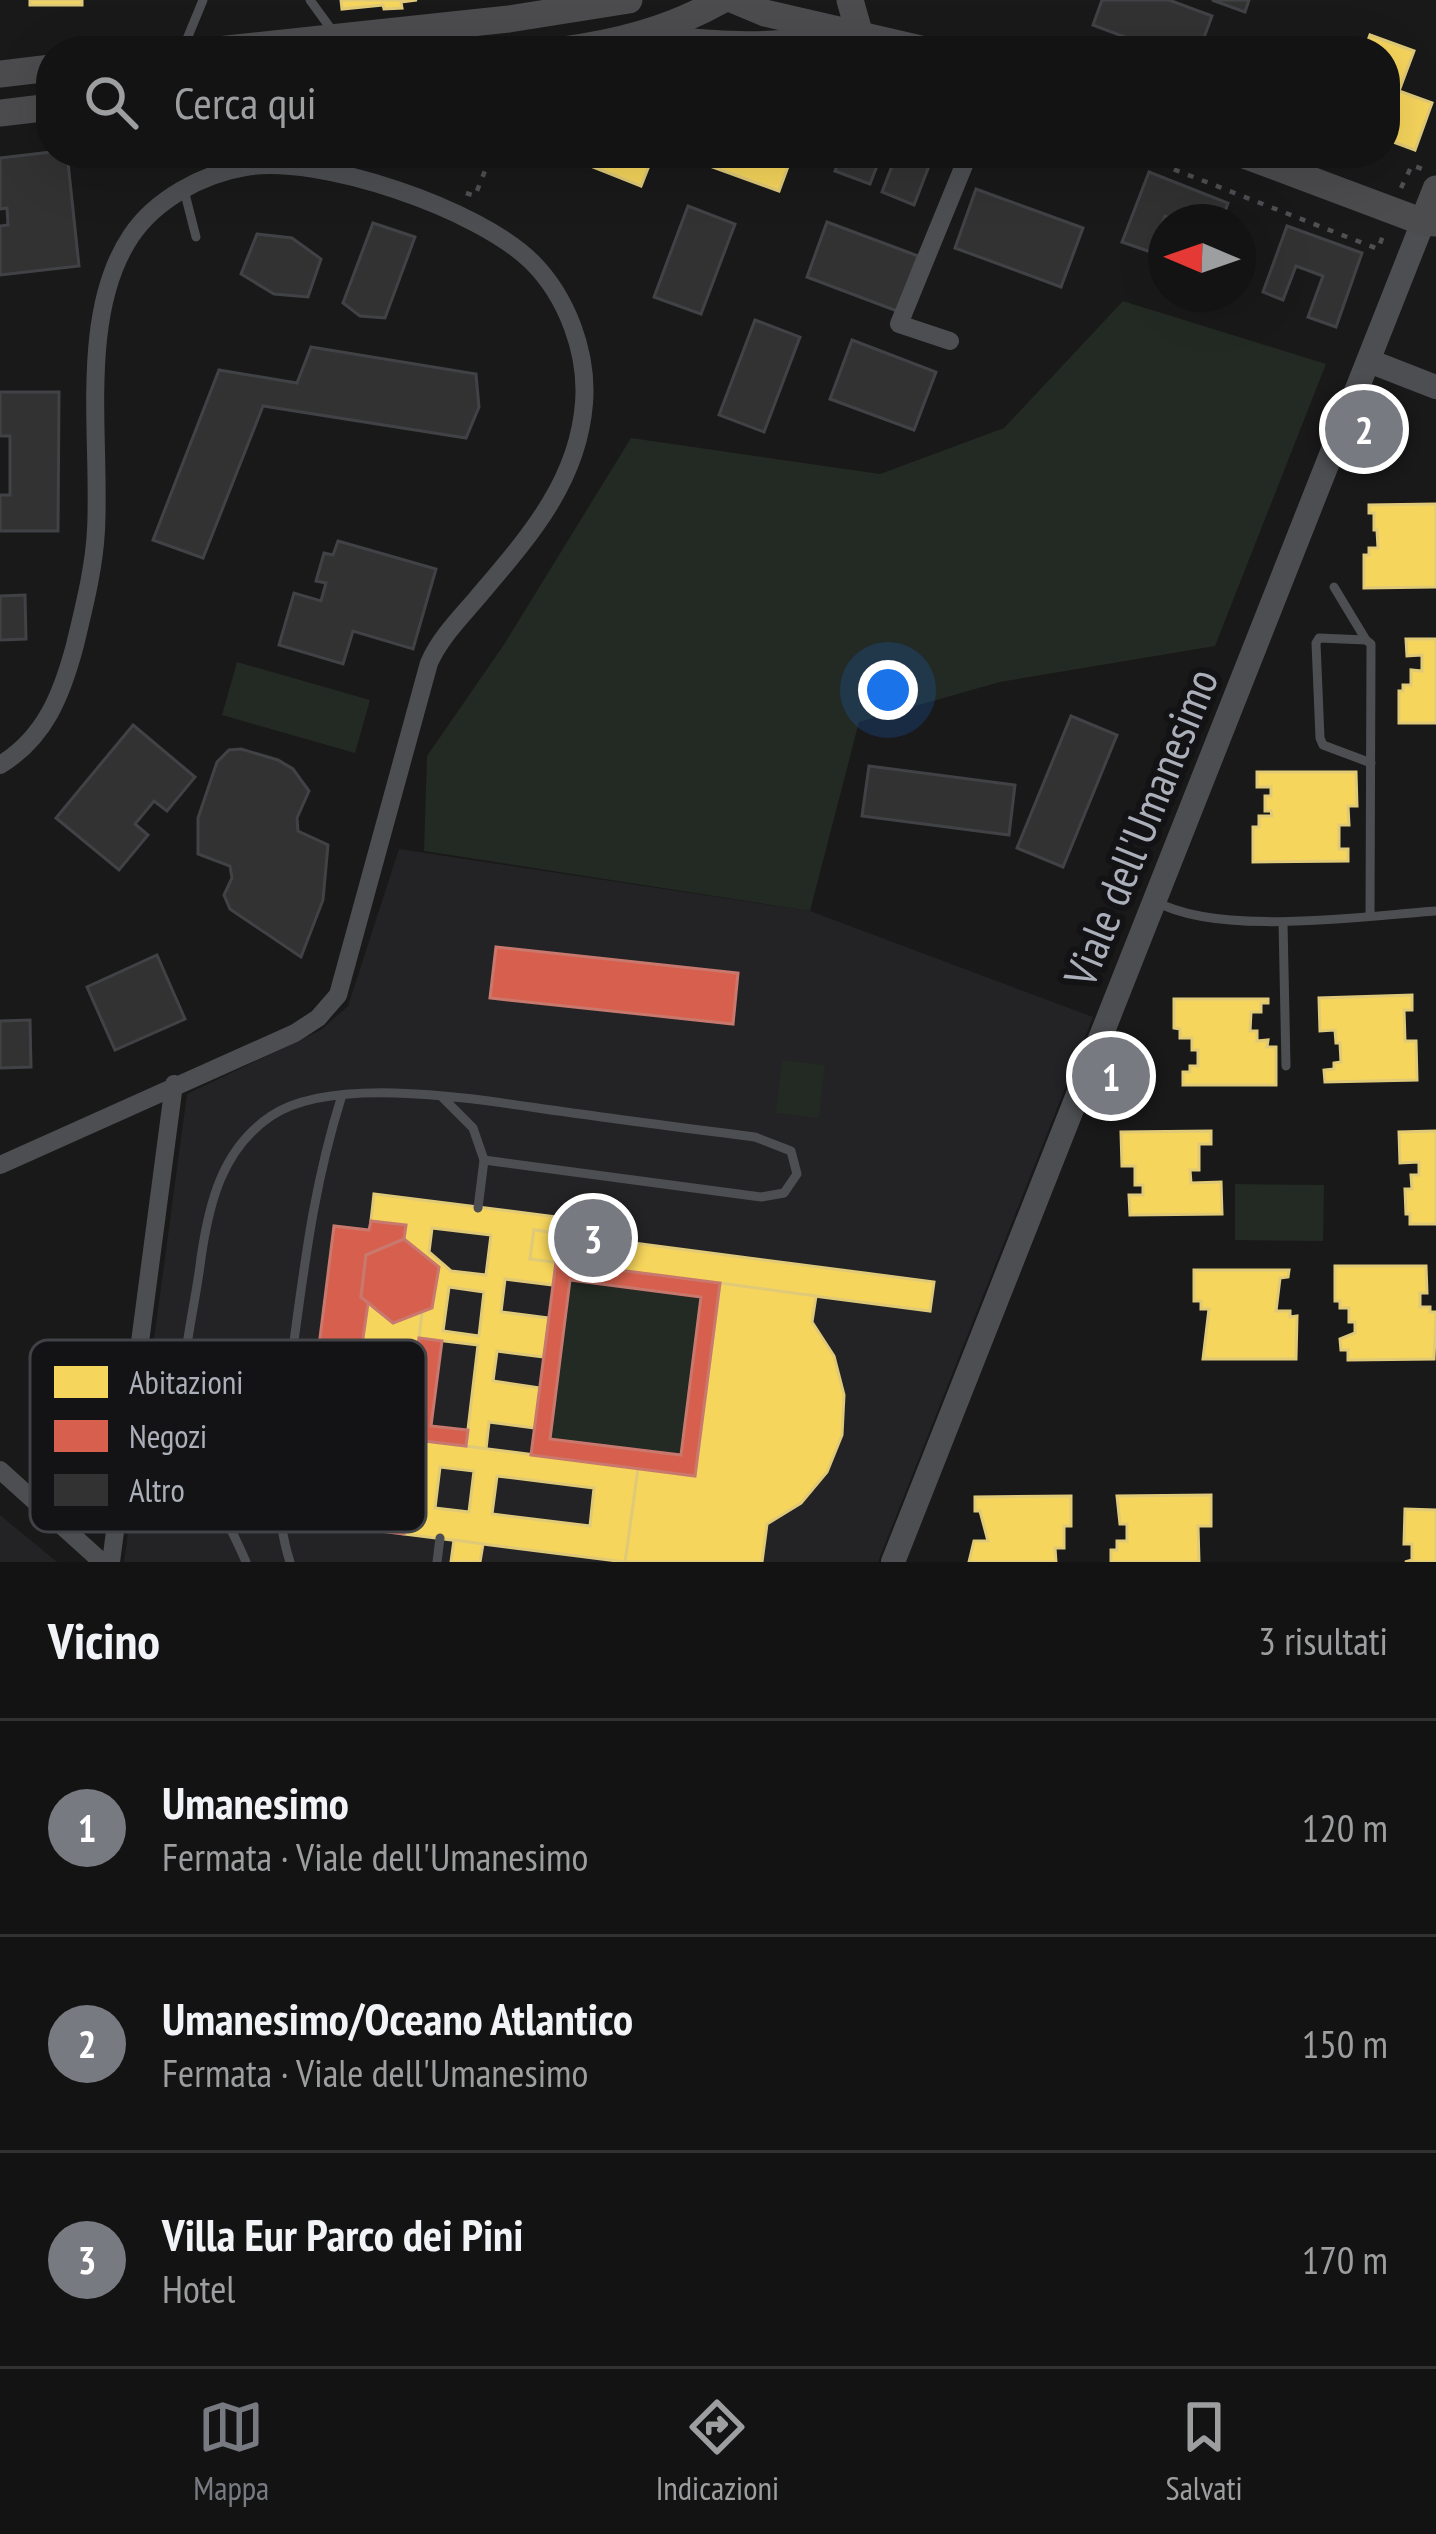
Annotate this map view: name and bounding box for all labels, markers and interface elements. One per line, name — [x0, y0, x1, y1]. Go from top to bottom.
search box — [36, 36, 1400, 168]
icon: search — [78, 69, 144, 135]
text: Cerca qui — [174, 73, 317, 131]
north arrow — [1148, 204, 1256, 312]
pin: 2 — [1325, 384, 1403, 474]
your location — [858, 660, 918, 720]
street label: Viale dell'Umanesimo — [1050, 660, 1230, 995]
pin: 1 — [1072, 1031, 1150, 1121]
pin: 3 — [554, 1193, 632, 1283]
legend — [30, 1340, 426, 1532]
text: Abitazioni — [129, 1360, 243, 1403]
text: Negozi — [129, 1414, 207, 1457]
text: Altro — [129, 1468, 185, 1511]
text: Vicino — [48, 1607, 160, 1673]
text: 3 risultati — [1258, 1615, 1388, 1666]
text: Umanesimo — [162, 1773, 349, 1831]
text: 1 — [78, 1802, 96, 1853]
text: 120 m — [1302, 1802, 1388, 1853]
text: Fermata · Viale dell'Umanesimo — [162, 1831, 588, 1882]
text: Umanesimo/Oceano Atlantico — [162, 1989, 633, 2047]
text: 2 — [78, 2018, 96, 2069]
text: 150 m — [1302, 2018, 1388, 2069]
text: Fermata · Viale dell'Umanesimo — [162, 2047, 588, 2098]
text: Villa Eur Parco dei Pini — [162, 2205, 523, 2263]
text: 3 — [78, 2234, 96, 2285]
text: 170 m — [1302, 2234, 1388, 2285]
text: Hotel — [162, 2263, 235, 2314]
tab: Mappa — [193, 2394, 269, 2509]
tab: Indicazioni — [656, 2394, 779, 2509]
tab: Salvati — [1166, 2394, 1243, 2509]

